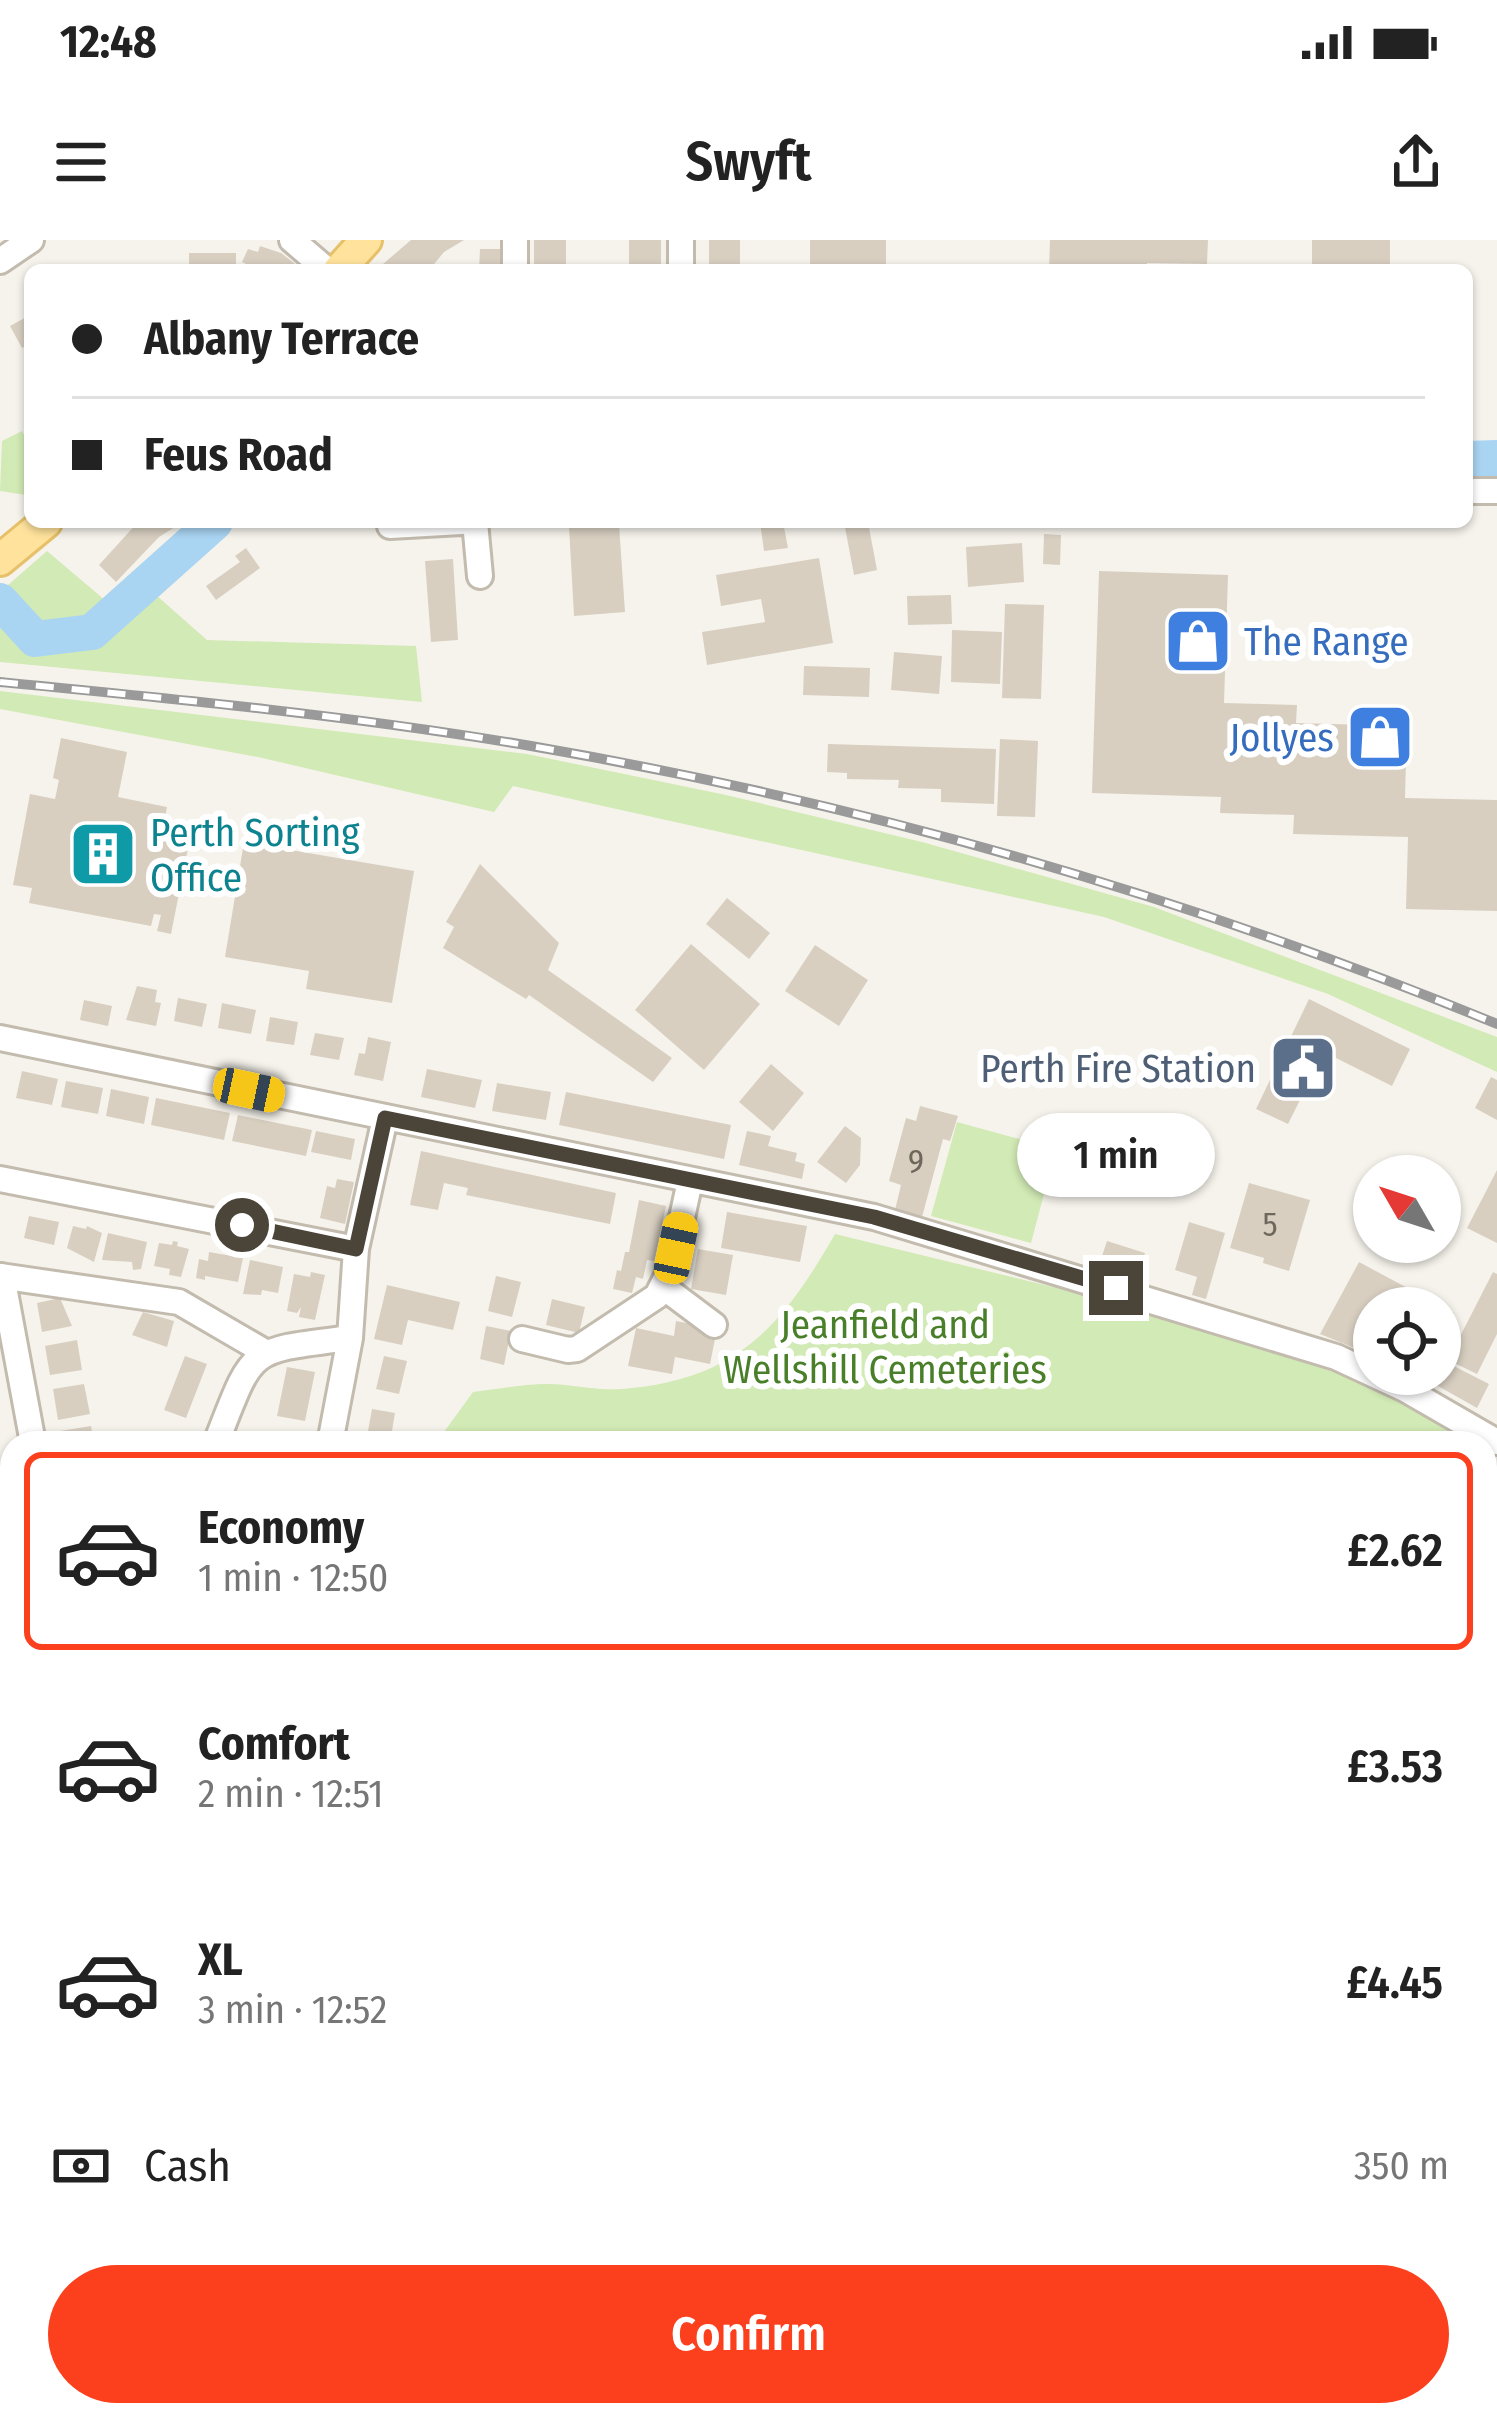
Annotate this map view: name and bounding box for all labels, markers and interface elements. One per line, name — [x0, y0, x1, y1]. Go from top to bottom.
text: 12:48 — [60, 15, 157, 69]
icon: menu — [48, 129, 114, 195]
icon: share — [1383, 129, 1449, 195]
text: Swyft — [686, 130, 811, 194]
text: Albany Terrace — [144, 312, 419, 366]
text: Feus Road — [144, 428, 333, 482]
shop icon: The Range — [1163, 606, 1233, 676]
place label: The Range — [1244, 619, 1409, 665]
shop icon: Jollyes — [1345, 702, 1415, 772]
place label: Jollyes — [1229, 715, 1334, 761]
place label: Perth Sorting Office — [150, 810, 360, 901]
building icon: Perth Sorting Office — [68, 819, 138, 889]
public building icon: Perth Fire Station — [1268, 1033, 1338, 1103]
place label: Perth Fire Station — [980, 1046, 1256, 1092]
car — [210, 1065, 288, 1115]
callout: 1 min — [1017, 1114, 1215, 1198]
text: 1 min — [1074, 1132, 1158, 1178]
house number: 9 — [908, 1142, 924, 1182]
north arrow — [1353, 1155, 1461, 1263]
map controls — [1353, 1155, 1461, 1395]
route start — [215, 1198, 269, 1252]
house number: 5 — [1262, 1205, 1278, 1245]
car — [651, 1209, 701, 1287]
route end — [1089, 1261, 1143, 1315]
button: locate — [1353, 1287, 1461, 1395]
park label: Jeanfield and Wellshill Cemeteries — [723, 1302, 1047, 1393]
icon: car — [54, 1497, 162, 1605]
text: Economy — [198, 1501, 364, 1555]
text: £2.62 — [1347, 1524, 1443, 1578]
text: 1 min · 12:50 — [198, 1555, 388, 1601]
icon: car — [54, 1713, 162, 1821]
text: Comfort — [198, 1717, 350, 1771]
text: £3.53 — [1347, 1740, 1443, 1794]
text: 2 min · 12:51 — [198, 1771, 383, 1817]
icon: car — [54, 1929, 162, 2037]
text: XL — [198, 1933, 243, 1987]
text: £4.45 — [1346, 1956, 1443, 2010]
text: 3 min · 12:52 — [198, 1987, 387, 2033]
icon: cash — [48, 2133, 114, 2199]
text: Cash — [144, 2139, 231, 2193]
text: 350 m — [1354, 2143, 1449, 2189]
button: Confirm — [48, 2265, 1449, 2403]

